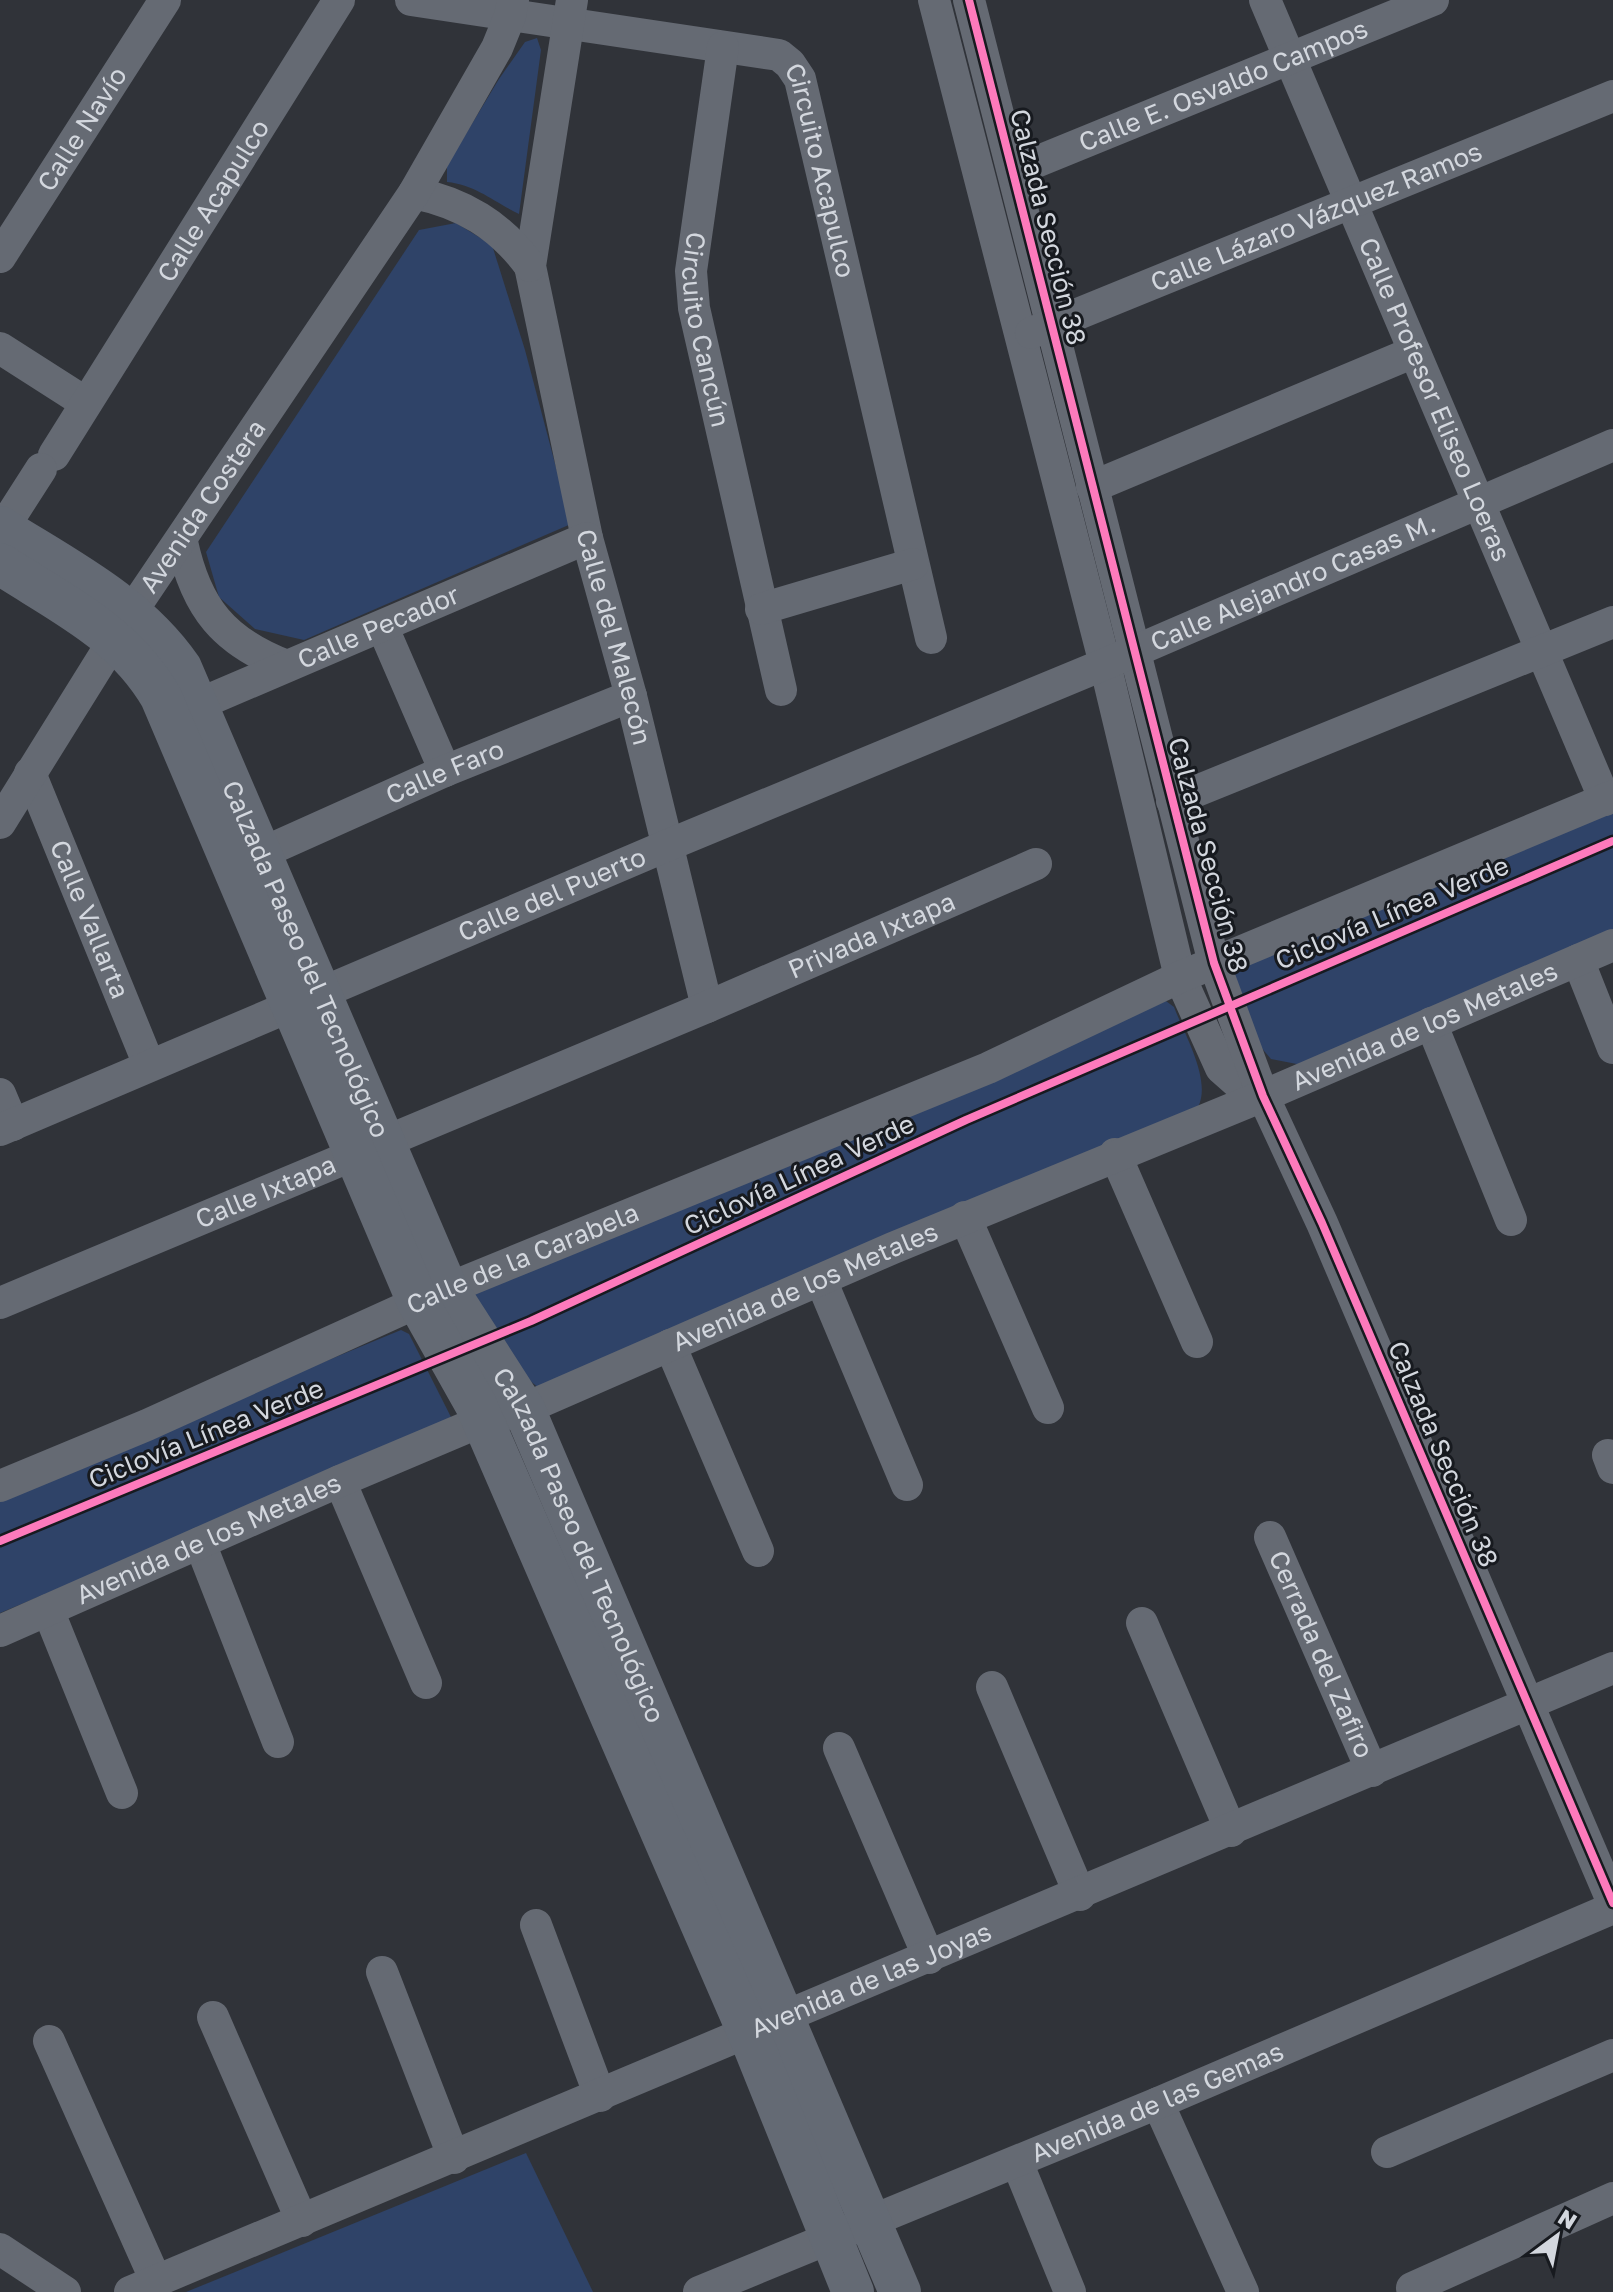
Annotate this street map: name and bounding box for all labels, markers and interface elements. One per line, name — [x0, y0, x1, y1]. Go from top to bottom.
street label: Calle E. Osvaldo Campos — [1074, 12, 1372, 158]
street label: Circuito Acapulco — [779, 57, 862, 281]
street label: Calle Navío — [30, 61, 133, 197]
street label: Calzada Sección 38 — [1004, 106, 1093, 348]
street label: Calle Acapulco — [150, 113, 275, 288]
street label: Calle Lázaro Vázquez Ramos — [1146, 135, 1486, 298]
street label: Circuito Cancún — [676, 230, 737, 430]
street label: Calle Profesor Eliseo Loeras — [1353, 233, 1518, 566]
street label: Avenida Costera — [133, 414, 272, 599]
street label: Calle Alejandro Casas M. — [1146, 507, 1440, 658]
street label: Calle del Malecón — [570, 526, 658, 748]
street label: Calle Pecador — [293, 579, 464, 675]
street label: Calle Faro — [381, 733, 508, 811]
street label: Calzada Sección 38 — [1162, 734, 1255, 976]
street label: Calzada Paseo del Tecnológico — [216, 776, 396, 1142]
street label: Calle Vallarta — [44, 835, 136, 1003]
street label: Calle del Puerto — [453, 841, 650, 948]
street label: Ciclovía Línea Verde — [1270, 849, 1513, 976]
street label: Privada Ixtapa — [783, 885, 960, 985]
street label: Avenida de los Metales — [1287, 955, 1562, 1097]
street label: Ciclovía Línea Verde — [679, 1108, 919, 1242]
street label: Calle Ixtapa — [191, 1148, 340, 1234]
street label: Calle de la Carabela — [401, 1196, 643, 1320]
street label: Avenida de los Metales — [667, 1215, 942, 1357]
street label: Calzada Sección 38 — [1382, 1336, 1505, 1571]
street label: Calzada Paseo del Tecnológico — [486, 1361, 672, 1727]
street label: Ciclovía Línea Verde — [84, 1372, 328, 1495]
street label: Avenida de los Metales — [71, 1467, 346, 1610]
street label: Cerrada del Zafiro — [1263, 1546, 1380, 1763]
street label: Avenida de las Joyas — [746, 1915, 996, 2044]
street label: Avenida de las Gemas — [1026, 2035, 1288, 2169]
north arrow — [1517, 2196, 1597, 2276]
text: N — [1554, 2203, 1582, 2234]

